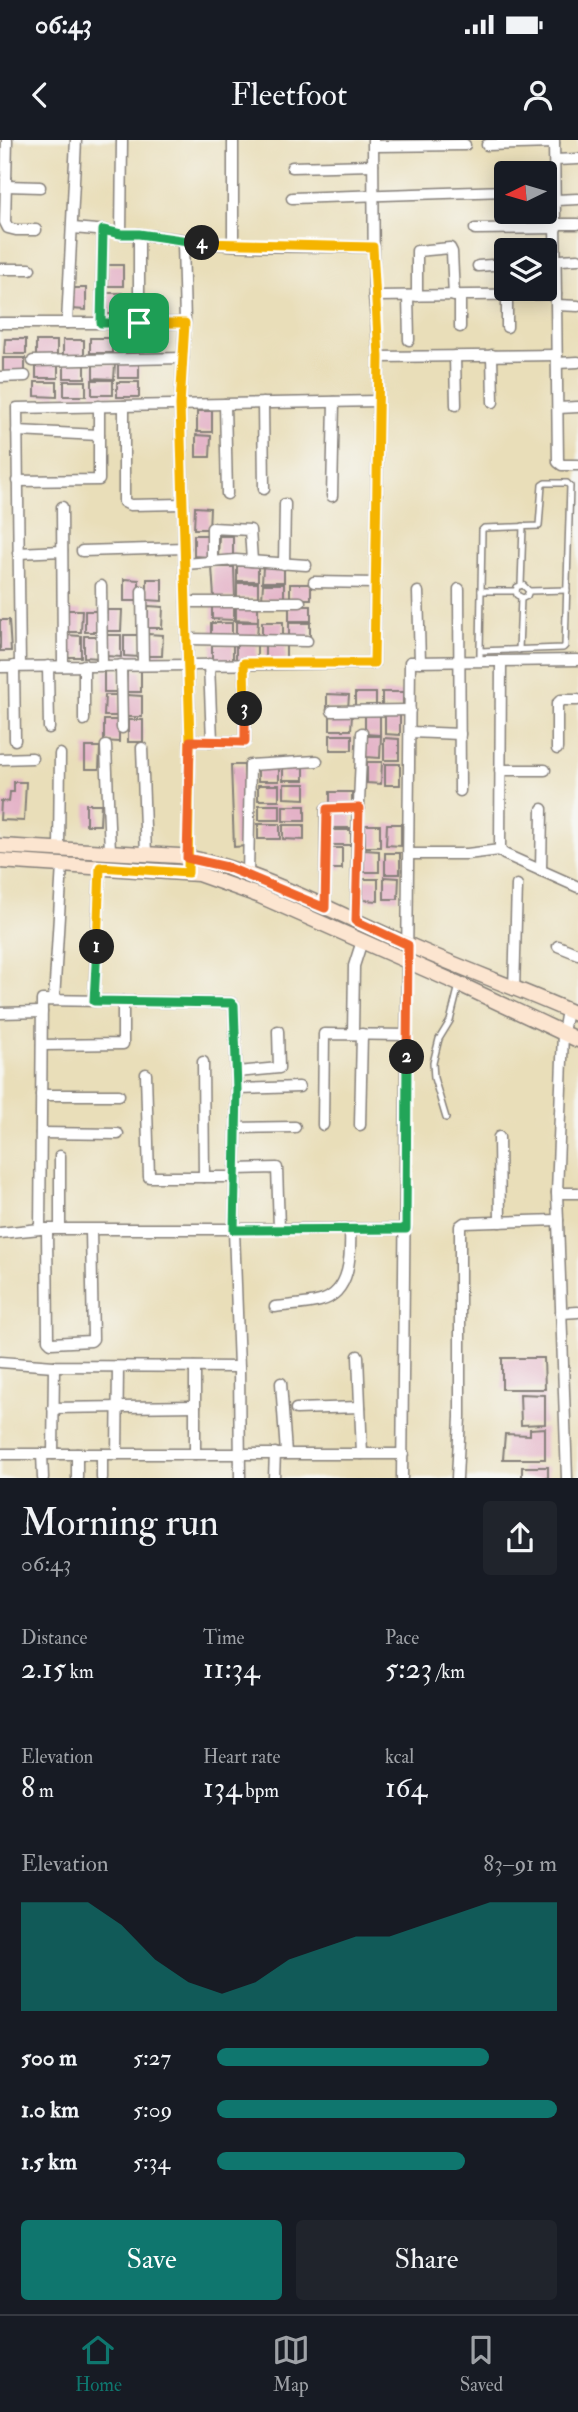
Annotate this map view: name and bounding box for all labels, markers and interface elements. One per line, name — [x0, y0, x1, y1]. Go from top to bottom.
text: 06:43 — [35, 9, 92, 41]
text: Fleetfoot — [231, 75, 347, 115]
icon: back — [21, 76, 59, 114]
icon: person — [519, 76, 557, 114]
north arrow — [494, 161, 556, 224]
map controls — [494, 161, 557, 301]
pin: 4 — [184, 226, 220, 260]
text: 4 — [196, 230, 207, 254]
button: layers — [494, 238, 557, 301]
pin — [109, 293, 169, 353]
icon: arrive — [120, 304, 158, 342]
pin: 3 — [228, 692, 262, 726]
text: 3 — [241, 696, 248, 720]
pin: 1 — [80, 930, 114, 964]
text: 1 — [93, 934, 100, 958]
pin: 2 — [390, 1040, 424, 1074]
text: 2 — [402, 1044, 411, 1068]
text: Morning run — [21, 1499, 219, 1547]
button: share — [483, 1501, 557, 1575]
text: 06:43 — [21, 1549, 71, 1578]
text: Distance — [21, 1626, 87, 1650]
text: Time — [203, 1626, 245, 1650]
text: Pace — [385, 1626, 419, 1650]
text: 2.15 — [21, 1650, 66, 1687]
text: 11:34 — [203, 1650, 259, 1687]
text: 5:23 — [385, 1650, 432, 1687]
text: km — [66, 1660, 94, 1684]
text: /km — [432, 1660, 465, 1684]
text: Elevation — [21, 1745, 93, 1769]
text: Heart rate — [203, 1745, 280, 1769]
text: kcal — [385, 1745, 414, 1769]
text: 8 — [21, 1769, 35, 1806]
text: 134 — [203, 1769, 241, 1806]
text: 164 — [385, 1769, 427, 1806]
text: m — [35, 1779, 54, 1803]
text: bpm — [241, 1779, 279, 1803]
text: Elevation — [21, 1849, 109, 1878]
text: 83–91 m — [483, 1849, 557, 1878]
text: 500 m — [21, 2043, 77, 2072]
text: 5:27 — [133, 2043, 171, 2072]
text: 1.0 km — [21, 2095, 79, 2124]
text: 5:09 — [133, 2095, 172, 2124]
text: 1.5 km — [21, 2147, 77, 2176]
text: 5:34 — [133, 2147, 170, 2176]
button: Save — [21, 2220, 282, 2300]
button: Share — [296, 2220, 557, 2300]
tab: Home — [75, 2331, 122, 2397]
tab: Map — [272, 2331, 310, 2397]
tab: Saved — [460, 2331, 503, 2397]

